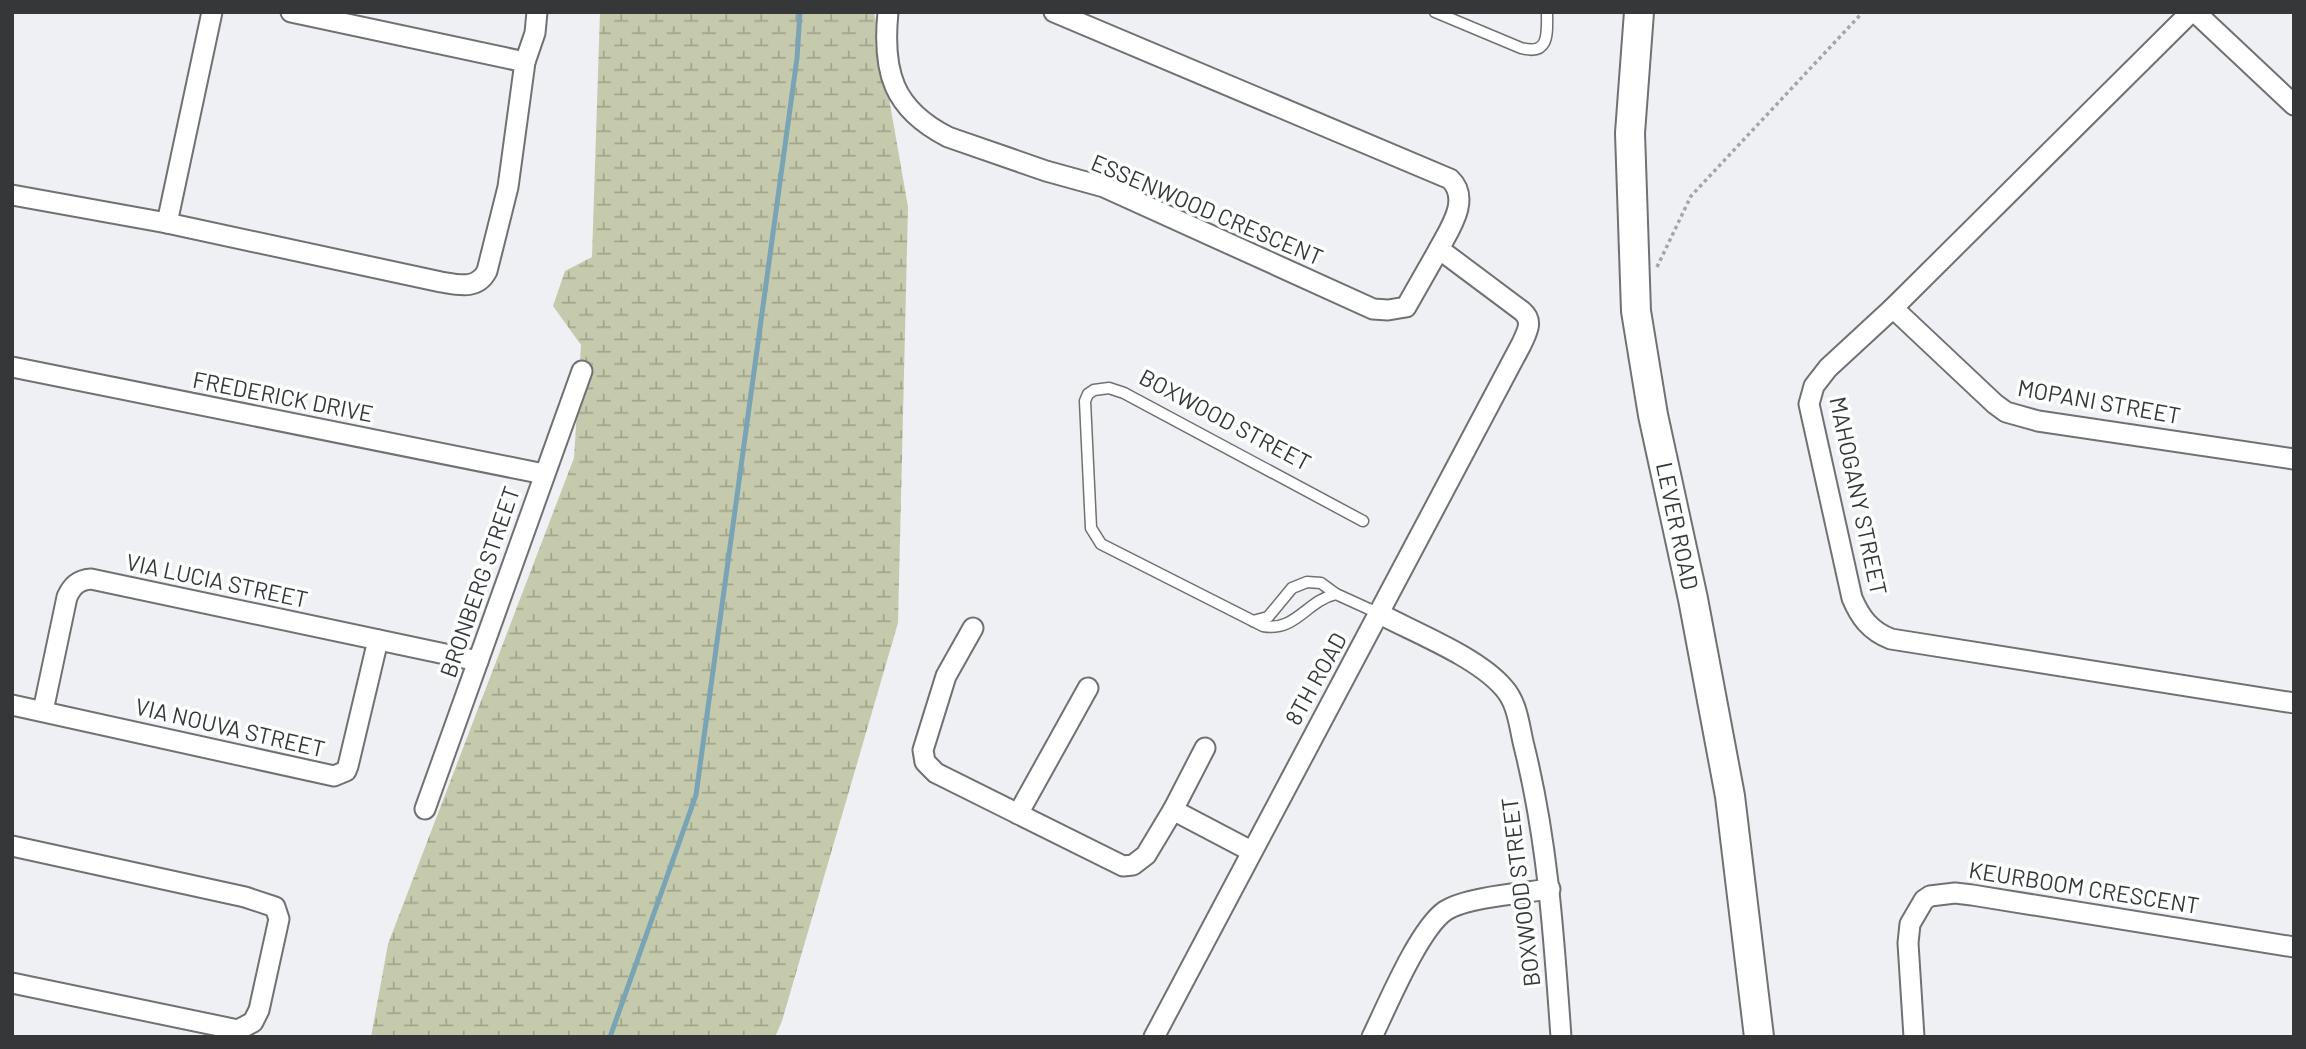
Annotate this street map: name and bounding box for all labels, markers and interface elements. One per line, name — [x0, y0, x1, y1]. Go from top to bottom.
street label: ESSENWOOD CRESCENT — [1087, 147, 1328, 271]
street label: BOXWOOD STREET — [1135, 362, 1316, 476]
street label: FREDERICK DRIVE — [191, 365, 376, 427]
street label: MOPANI STREET — [2016, 373, 2183, 429]
street label: MAHOGANY STREET — [1824, 394, 1894, 598]
street label: LEVER ROAD — [1651, 459, 1705, 592]
street label: BRONBERG STREET — [433, 482, 525, 681]
street label: VIA LUCIA STREET — [124, 547, 311, 613]
street label: 8TH ROAD — [1278, 627, 1352, 730]
street label: VIA NOUVA STREET — [133, 692, 328, 762]
street label: BOXWOOD STREET — [1495, 796, 1546, 988]
street label: KEURBOOM CRESCENT — [1967, 855, 2201, 919]

